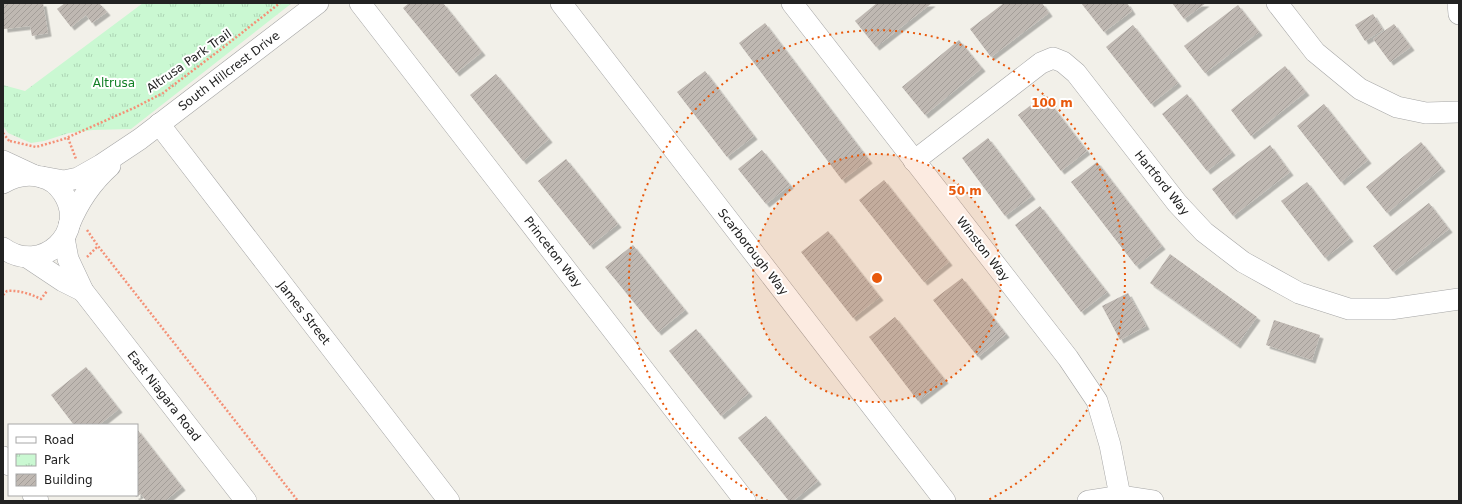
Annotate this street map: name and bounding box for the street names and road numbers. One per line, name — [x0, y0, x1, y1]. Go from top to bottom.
street label: Altrusa Park Trail — [144, 26, 234, 96]
street label: South Hillcrest Drive — [176, 28, 282, 114]
street label: Hartford Way — [1132, 148, 1192, 218]
street label: Scarborough Way — [715, 206, 791, 298]
street label: Princeton Way — [521, 214, 585, 290]
street label: Winston Way — [954, 214, 1012, 284]
street label: James Street — [274, 278, 333, 348]
street label: East Niagara Road — [124, 348, 204, 444]

